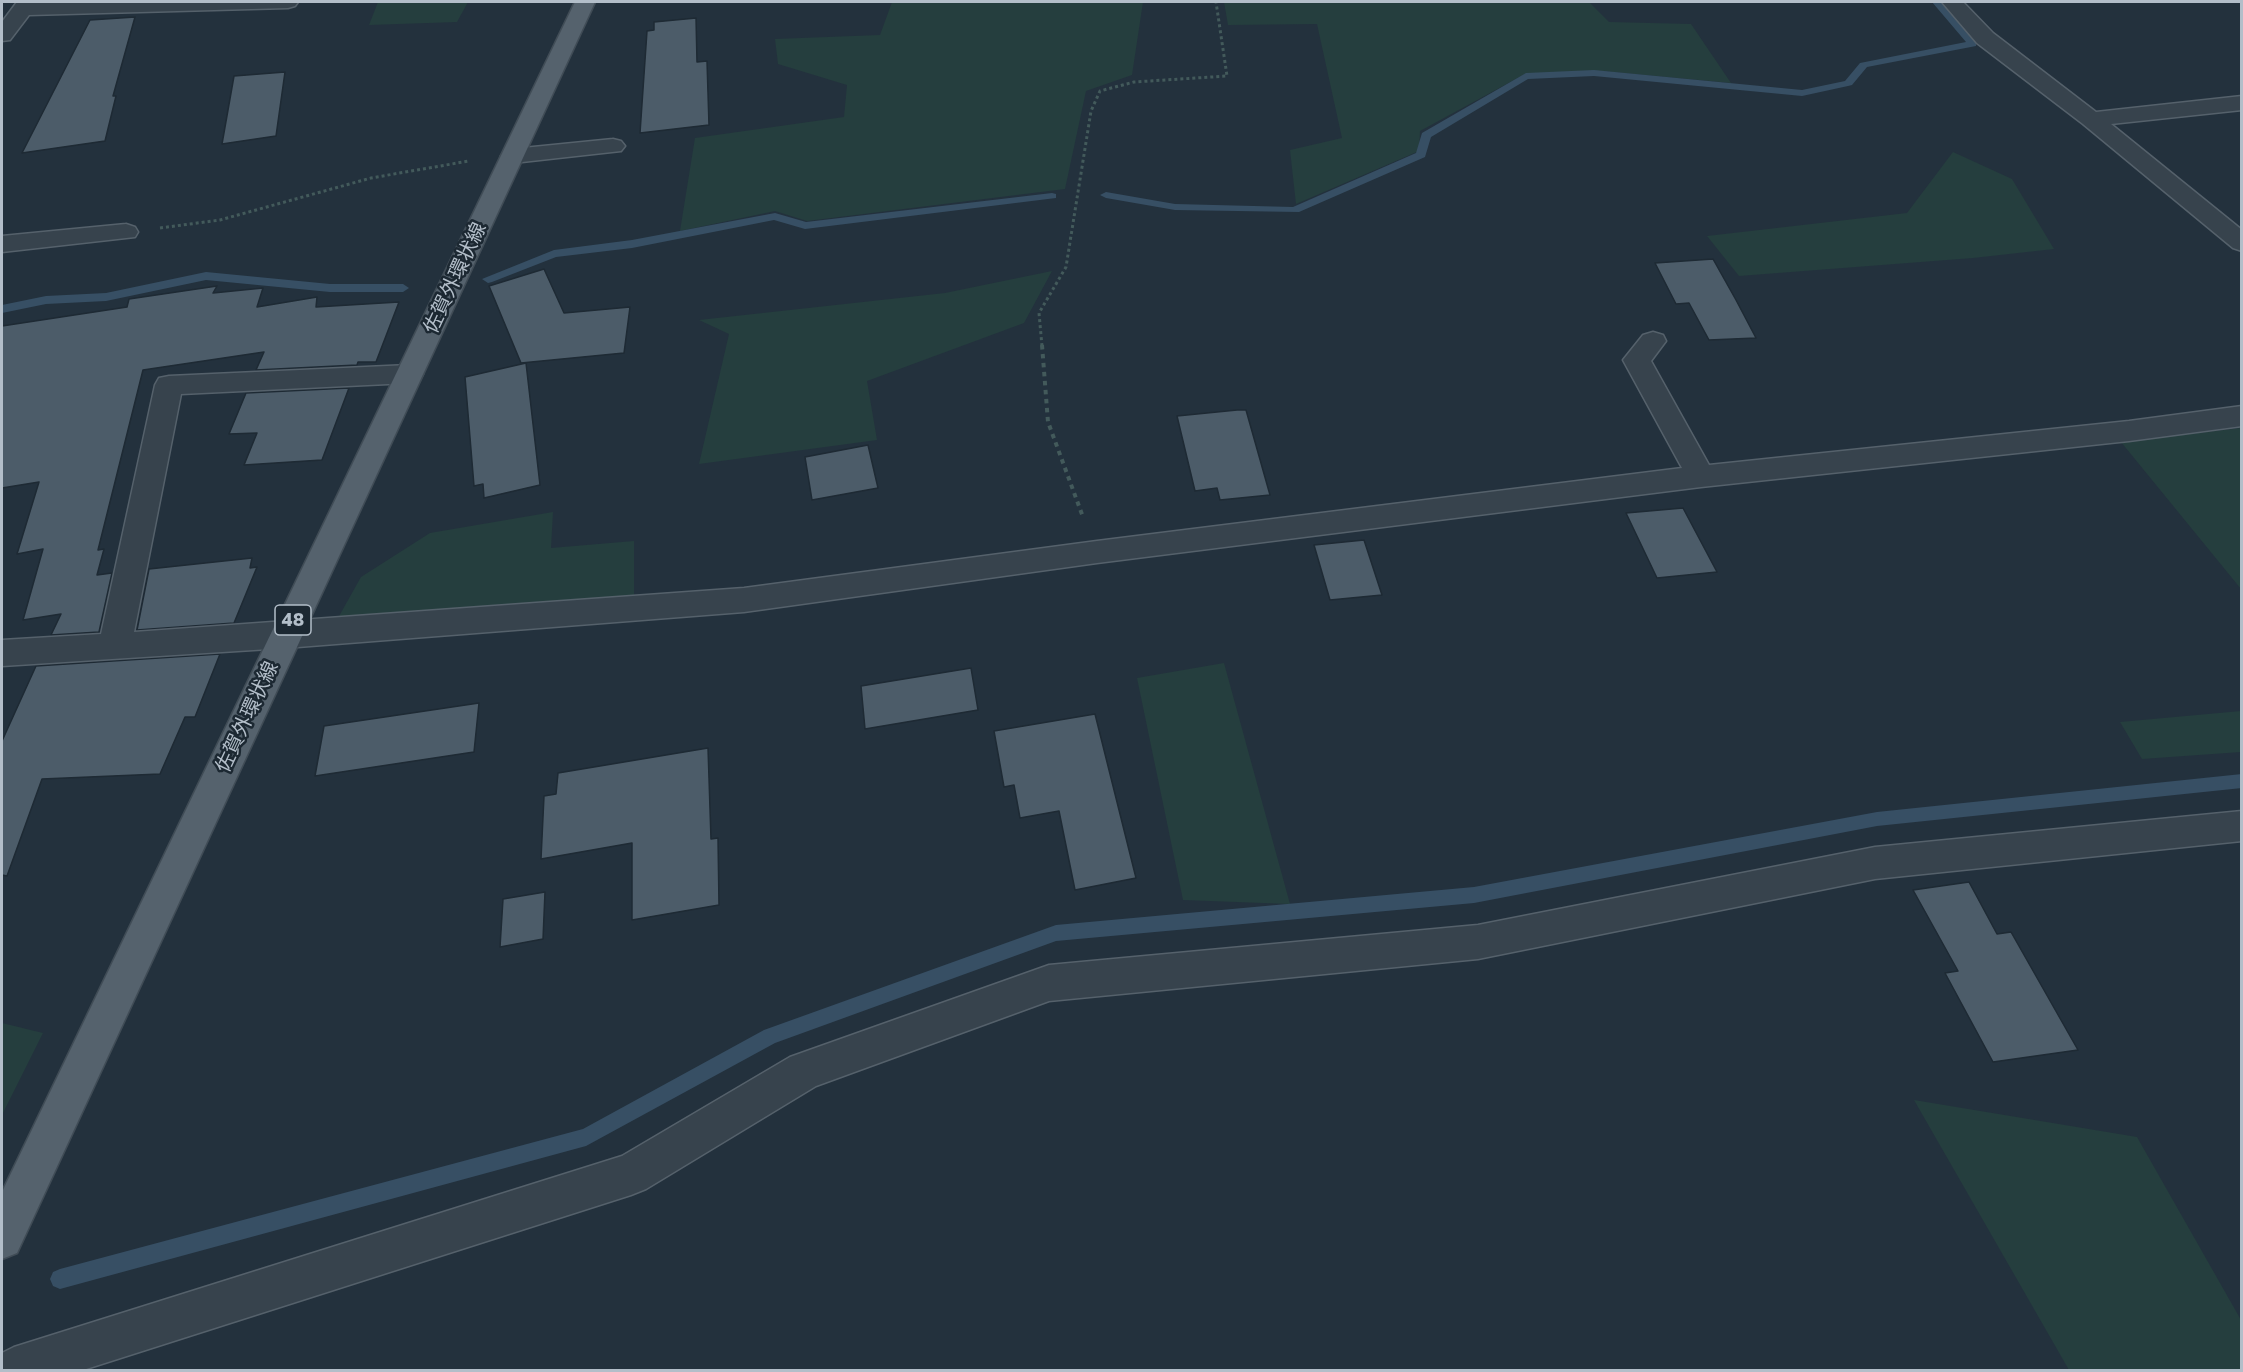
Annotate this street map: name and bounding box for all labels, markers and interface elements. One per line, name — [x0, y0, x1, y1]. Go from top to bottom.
street label: 佐賀外環状線 — [419, 219, 491, 337]
road number: 48 — [275, 605, 311, 635]
street label: 佐賀外環状線 — [211, 658, 283, 776]

